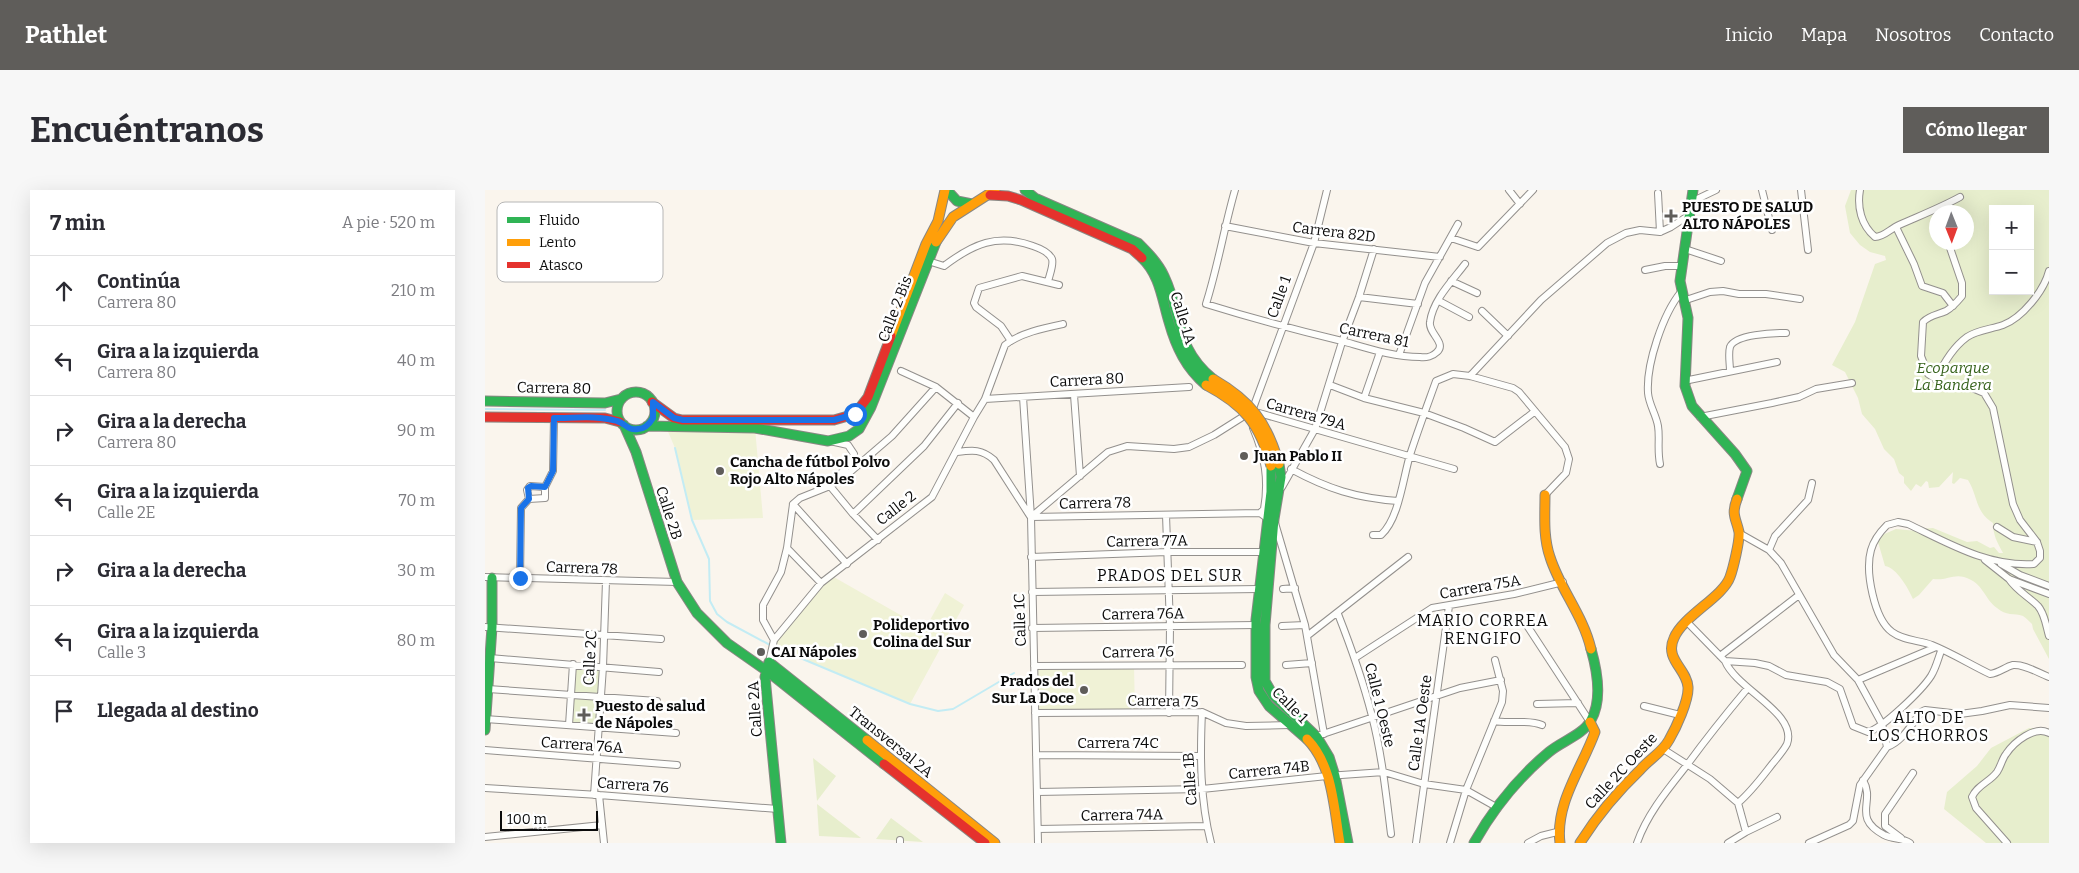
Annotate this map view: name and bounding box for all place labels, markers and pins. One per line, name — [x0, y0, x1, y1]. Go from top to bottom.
place label: PUESTO DE SALUD ALTO NÁPOLES — [1682, 198, 1814, 233]
marker: PUESTO DE SALUD ALTO NÁPOLES — [1664, 209, 1678, 223]
place label: Juan Pablo II — [1253, 447, 1342, 465]
marker: Juan Pablo II — [1238, 450, 1250, 462]
place label: Cancha de fútbol Polvo Rojo Alto Nápoles — [730, 453, 890, 488]
marker: Cancha de fútbol Polvo Rojo Alto Nápoles — [714, 465, 726, 477]
place label: Polideportivo Colina del Sur — [873, 616, 971, 651]
marker: Polideportivo Colina del Sur — [857, 628, 869, 640]
place label: CAI Nápoles — [771, 643, 857, 661]
marker: CAI Nápoles — [755, 646, 767, 658]
place label: Prados del Sur La Doce — [992, 672, 1074, 707]
marker: Prados del Sur La Doce — [1078, 684, 1090, 696]
place label: Puesto de salud de Nápoles — [595, 697, 705, 732]
marker: Puesto de salud de Nápoles — [577, 708, 591, 722]

